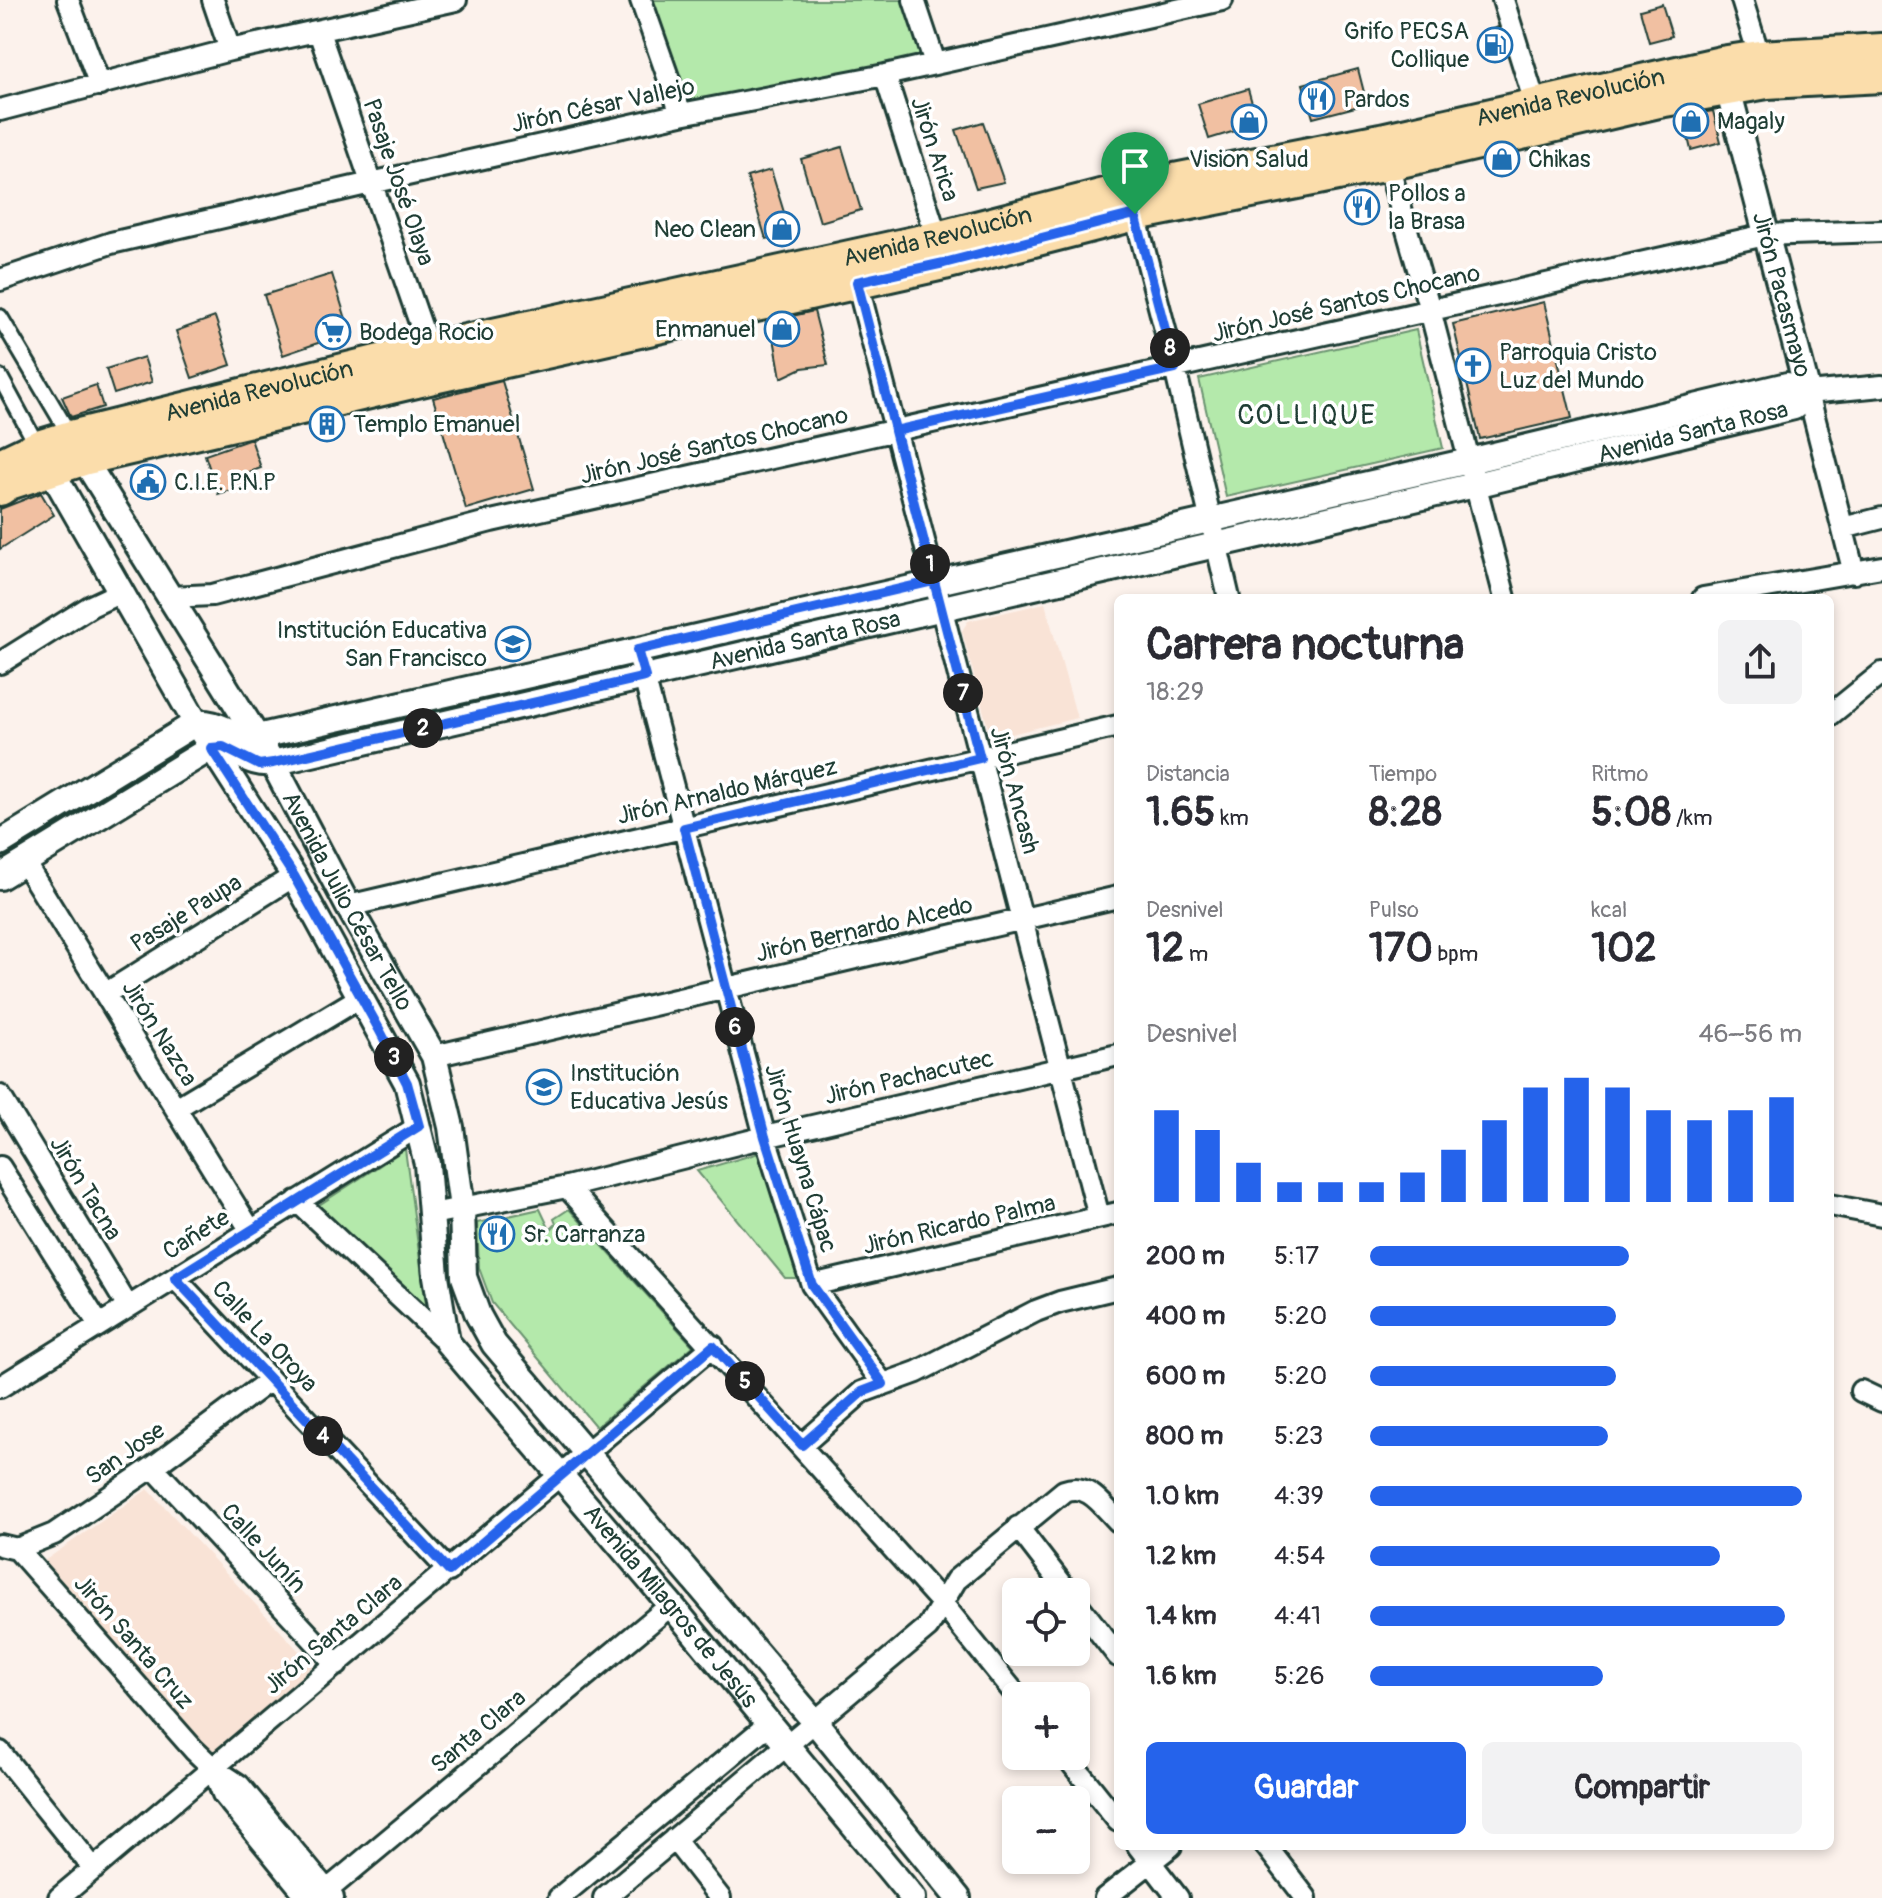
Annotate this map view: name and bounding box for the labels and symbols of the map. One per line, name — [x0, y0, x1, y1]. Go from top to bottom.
place label: Grifo PECSA Collique — [1344, 17, 1469, 74]
fuel station icon: Grifo PECSA Collique — [1476, 26, 1514, 64]
street label: Avenida Revolución — [1473, 62, 1667, 133]
street label: Jirón César Vallejo — [509, 72, 698, 139]
restaurant icon: Pardos — [1298, 80, 1336, 118]
place label: Pardos — [1343, 85, 1410, 114]
street label: Jirón Arica — [904, 93, 965, 205]
street label: Pasaje José Olaya — [356, 95, 441, 269]
shop icon: Magaly — [1672, 102, 1710, 140]
shop icon: Vision Salud — [1230, 103, 1268, 141]
place label: Magaly — [1717, 107, 1785, 136]
pin — [1101, 132, 1169, 214]
shop icon: Chikas — [1483, 140, 1521, 178]
place label: Vision Salud — [1189, 145, 1309, 174]
place label: Chikas — [1528, 145, 1591, 174]
place label: Pollos a la Brasa — [1388, 179, 1466, 236]
restaurant icon: Pollos a la Brasa — [1343, 188, 1381, 226]
street label: Avenida Revolución — [841, 200, 1035, 273]
street label: Jirón Pacasmayo — [1746, 209, 1817, 380]
shop icon: Neo Clean — [763, 210, 801, 248]
place label: Neo Clean — [653, 215, 756, 244]
street label: Jirón José Santos Chocano — [1209, 258, 1483, 348]
shop icon: Enmanuel — [763, 310, 801, 348]
supermarket icon: Bodega Rocio — [314, 313, 352, 351]
place label: Enmanuel — [655, 315, 756, 344]
place label: Bodega Rocio — [359, 318, 494, 347]
pin: 8 — [1150, 328, 1190, 368]
place label: Parroquia Cristo Luz del Mundo — [1499, 338, 1657, 395]
church icon: Parroquia Cristo Luz del Mundo — [1454, 347, 1492, 385]
street label: Avenida Revolución — [162, 354, 356, 428]
street label: Avenida Santa Rosa — [1595, 395, 1791, 469]
district label: COLLIQUE — [1237, 398, 1377, 433]
street label: Jirón José Santos Chocano — [577, 400, 851, 490]
building icon: Templo Emanuel — [308, 405, 346, 443]
place label: Templo Emanuel — [353, 410, 520, 439]
public building icon: C.I.E. P.N.P — [129, 463, 167, 501]
place label: C.I.E. P.N.P — [174, 468, 276, 497]
pin: 1 — [910, 544, 950, 584]
street label: Avenida Santa Rosa — [707, 604, 903, 677]
place label: Institución Educativa San Francisco — [277, 616, 487, 673]
school or university icon: Institución Educativa San Francisco — [494, 625, 532, 663]
pin: 7 — [943, 673, 983, 713]
pin: 2 — [403, 708, 443, 748]
street label: Jirón Ancash — [984, 723, 1045, 857]
street label: Jirón Arnaldo Márquez — [614, 752, 840, 831]
street label: Avenida Julio César Tello — [276, 787, 419, 1016]
street label: Pasaje Paupa — [125, 868, 247, 959]
street label: Jirón Bernardo Alcedo — [753, 890, 976, 969]
street label: Jirón Nazca — [116, 975, 204, 1092]
pin: 6 — [715, 1007, 755, 1047]
pin: 3 — [374, 1037, 414, 1077]
street label: Jirón Pachacutec — [822, 1044, 996, 1111]
place label: Institución Educativa Jesús — [570, 1059, 728, 1116]
street label: Jirón Huayna Cápac — [758, 1060, 843, 1256]
school or university icon: Institución Educativa Jesús — [525, 1068, 563, 1106]
street label: Jirón Tacna — [43, 1131, 128, 1246]
street label: Jirón Ricardo Palma — [860, 1188, 1058, 1261]
street label: Cañete — [158, 1203, 235, 1266]
restaurant icon: Sr. Carranza — [478, 1215, 516, 1253]
place label: Sr. Carranza — [523, 1220, 645, 1249]
street label: Calle La Oroya — [206, 1275, 324, 1398]
pin: 5 — [725, 1361, 765, 1401]
street label: San Jose — [80, 1416, 171, 1491]
pin: 4 — [303, 1416, 343, 1456]
street label: Calle Junín — [215, 1498, 312, 1599]
street label: Avenida Milagros de Jesús — [577, 1499, 764, 1714]
street label: Jirón Santa Clara — [258, 1568, 408, 1701]
street label: Jirón Santa Cruz — [68, 1569, 200, 1715]
street label: Santa Clara — [425, 1683, 532, 1780]

